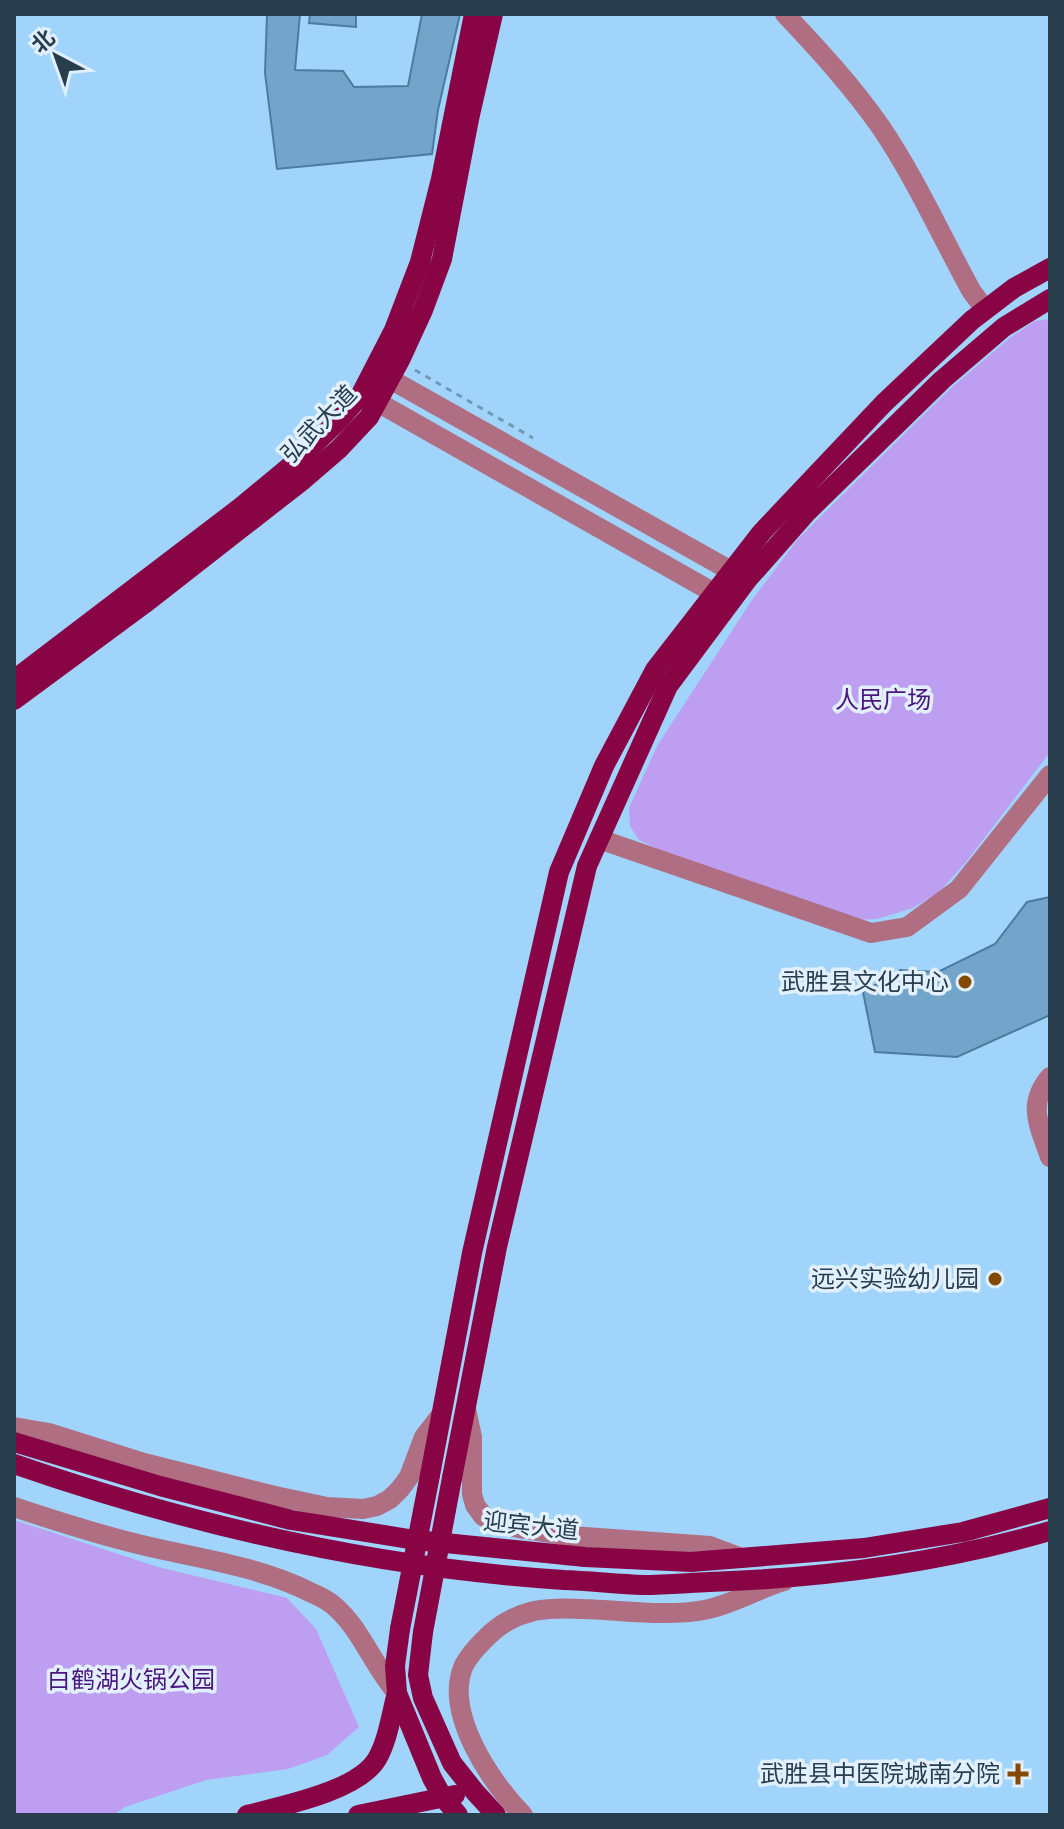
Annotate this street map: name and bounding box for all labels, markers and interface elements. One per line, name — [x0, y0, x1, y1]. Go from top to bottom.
north arrow — [16, 16, 96, 96]
text: 北 — [24, 22, 62, 60]
street label: 弘武大道 — [273, 377, 365, 470]
park label: 人民广场 — [835, 682, 931, 717]
place label: 武胜县文化中心 — [781, 964, 949, 999]
marker: 武胜县文化中心 — [956, 973, 974, 991]
place label: 远兴实验幼儿园 — [811, 1261, 979, 1296]
marker: 远兴实验幼儿园 — [986, 1270, 1004, 1288]
street label: 迎宾大道 — [481, 1503, 581, 1548]
park label: 白鹤湖火锅公园 — [47, 1662, 215, 1697]
place label: 武胜县中医院城南分院 — [760, 1756, 1000, 1791]
marker: 武胜县中医院城南分院 — [1007, 1763, 1029, 1785]

